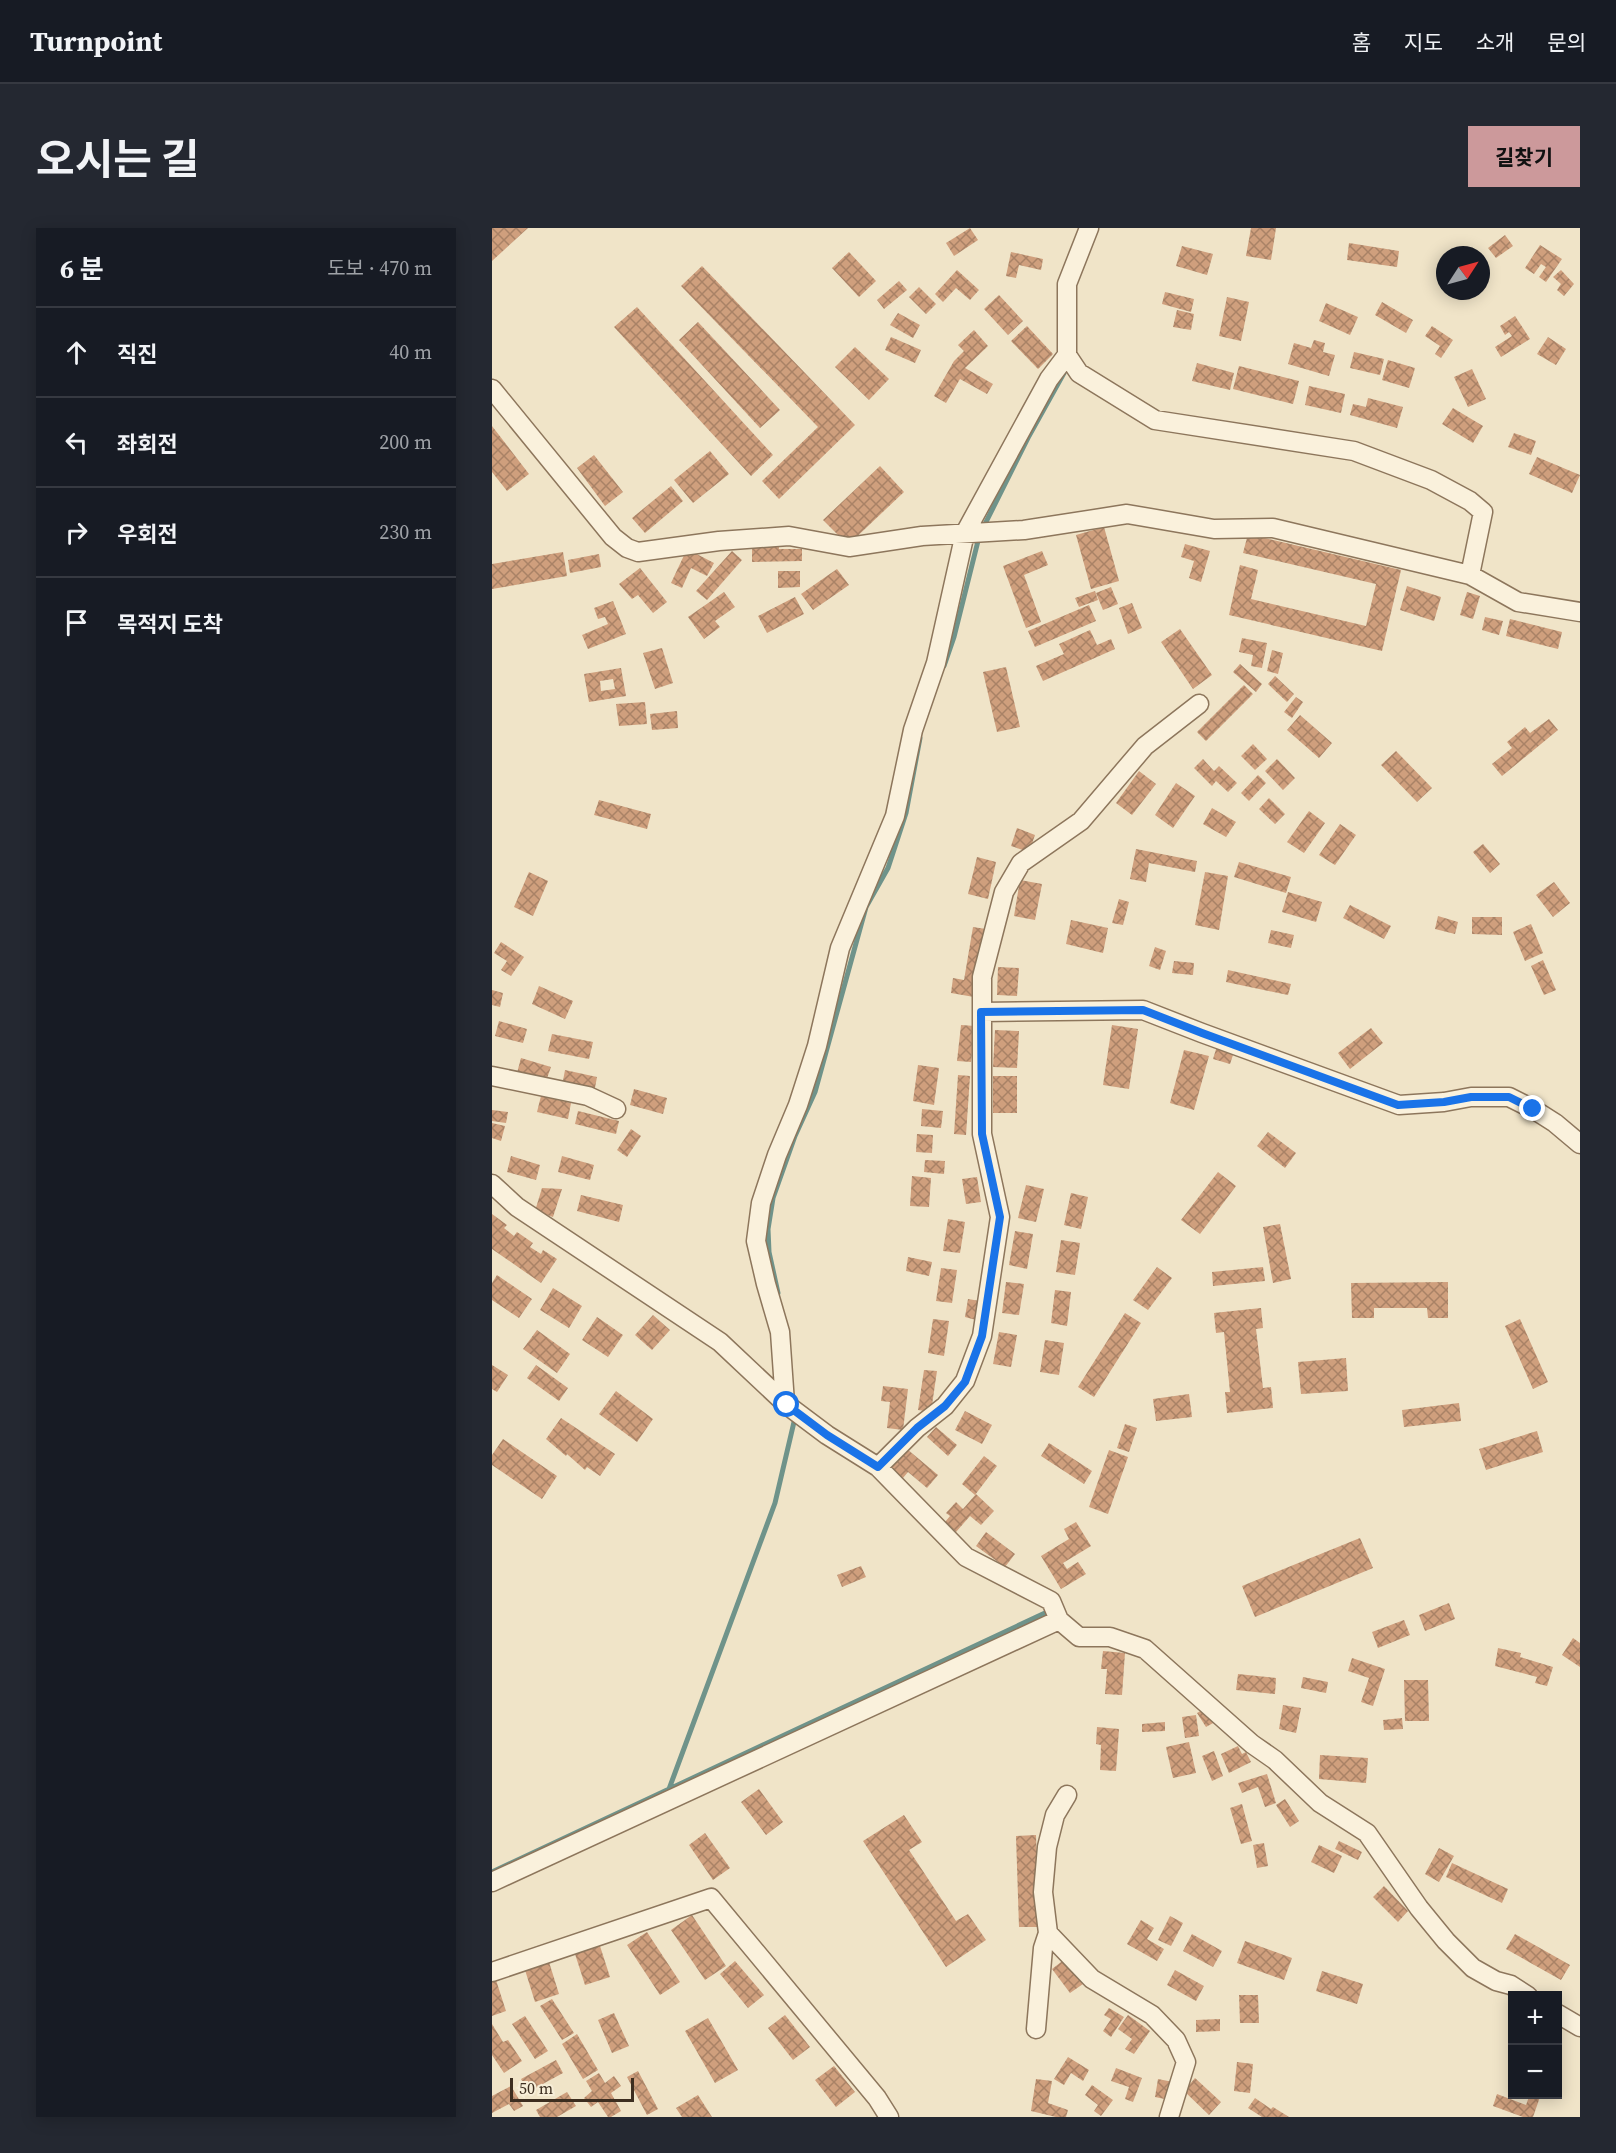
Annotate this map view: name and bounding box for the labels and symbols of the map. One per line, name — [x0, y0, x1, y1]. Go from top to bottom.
north arrow — [1436, 246, 1490, 300]
route end — [1519, 1095, 1545, 1121]
route start — [773, 1391, 799, 1417]
scale bar — [510, 2075, 634, 2102]

